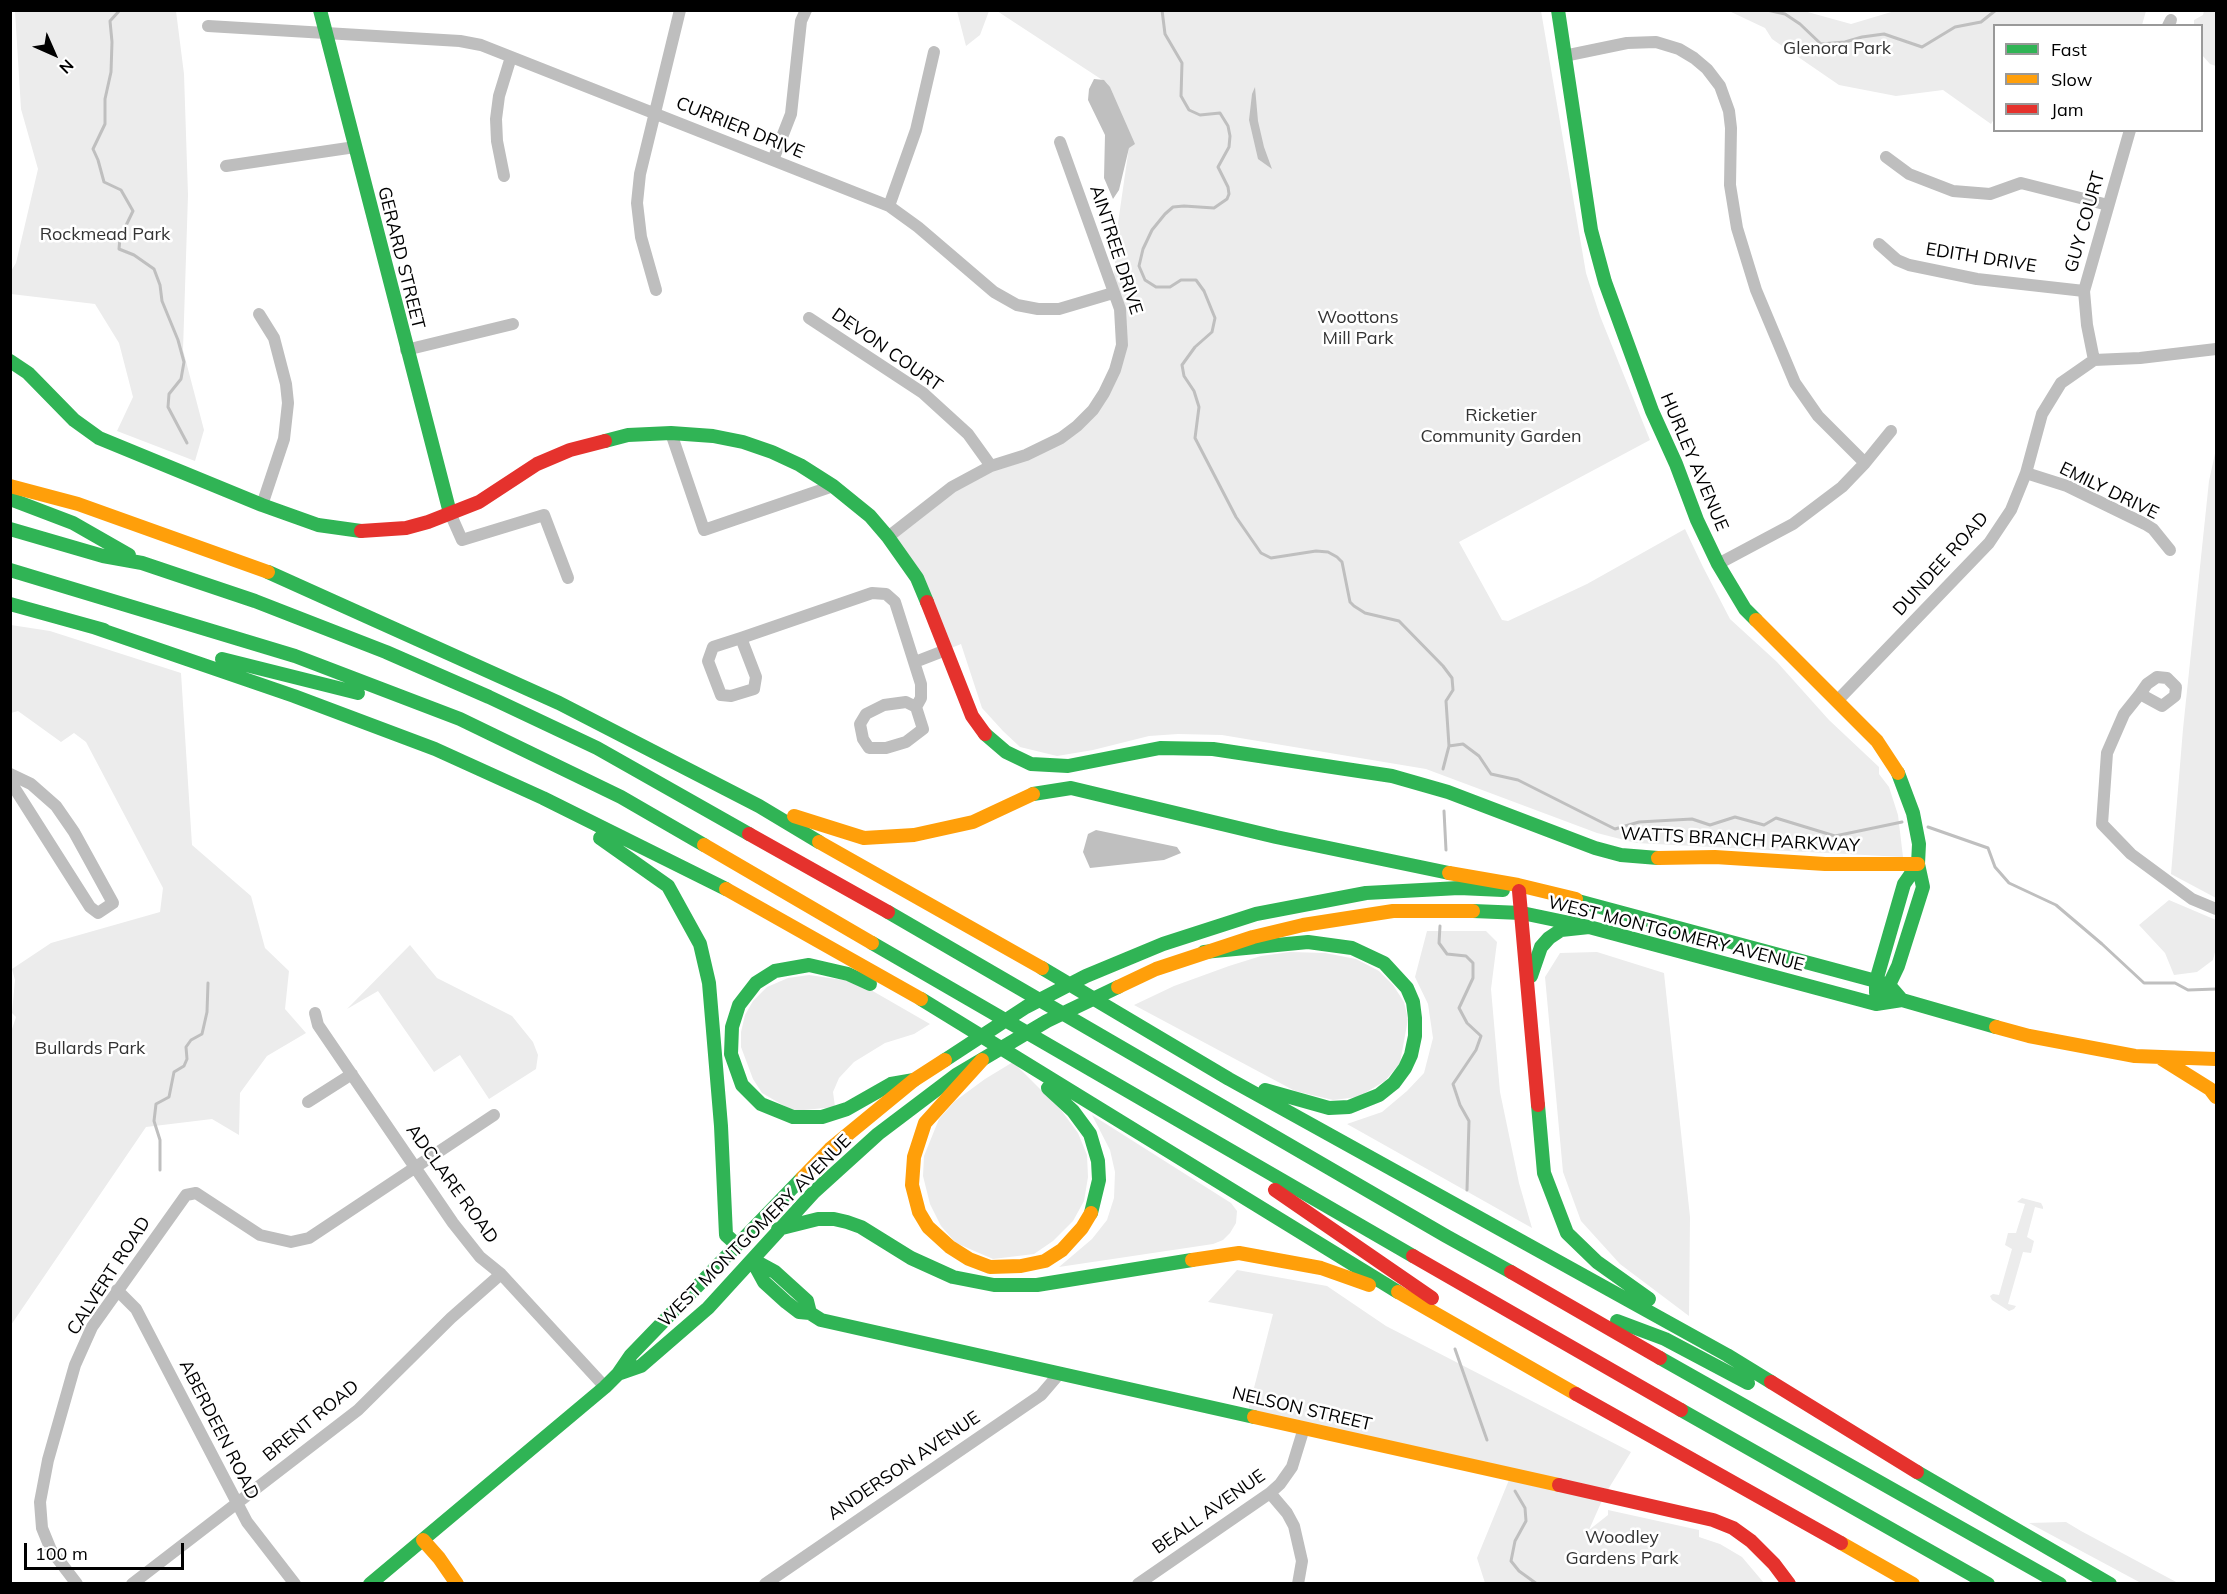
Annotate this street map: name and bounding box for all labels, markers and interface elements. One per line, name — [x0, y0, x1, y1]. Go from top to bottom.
north arrow — [24, 24, 84, 84]
legend — [1993, 24, 2203, 132]
park label: Glenora Park — [1783, 38, 1891, 60]
text: Fast — [2051, 38, 2087, 61]
text: N — [55, 55, 78, 78]
text: Slow — [2051, 68, 2092, 91]
street label: CURRIER DRIVE — [673, 92, 807, 164]
text: Jam — [2051, 98, 2084, 121]
street label: GUY COURT — [2060, 169, 2110, 275]
street label: AINTREE DRIVE — [1085, 183, 1147, 317]
street label: GERARD STREET — [373, 185, 429, 331]
park label: Rockmead Park — [40, 224, 170, 246]
street label: EDITH DRIVE — [1924, 239, 2038, 277]
street label: DEVON COURT — [827, 304, 947, 396]
park label: Woottons Mill Park — [1317, 307, 1399, 350]
street label: HURLEY AVENUE — [1655, 390, 1733, 534]
park label: Ricketier Community Garden — [1421, 405, 1581, 448]
street label: EMILY DRIVE — [2056, 458, 2162, 524]
street label: DUNDEE ROAD — [1889, 508, 1993, 620]
street label: WATTS BRANCH PARKWAY — [1620, 823, 1860, 857]
street label: WEST MONTGOMERY AVENUE — [1546, 892, 1806, 976]
park label: Bullards Park — [35, 1038, 145, 1060]
street label: ADCLARE ROAD — [401, 1120, 503, 1248]
street label: WEST MONTGOMERY AVENUE — [654, 1130, 856, 1332]
street label: CALVERT ROAD — [63, 1213, 155, 1339]
street label: ABERDEEN ROAD — [174, 1356, 264, 1504]
street label: BRENT ROAD — [259, 1376, 363, 1466]
street label: NELSON STREET — [1230, 1382, 1374, 1436]
street label: ANDERSON AVENUE — [824, 1407, 984, 1525]
street label: BEALL AVENUE — [1148, 1465, 1270, 1559]
park label: Woodley Gardens Park — [1565, 1527, 1679, 1570]
scale bar — [27, 1531, 188, 1569]
text: 100 m — [35, 1542, 88, 1565]

